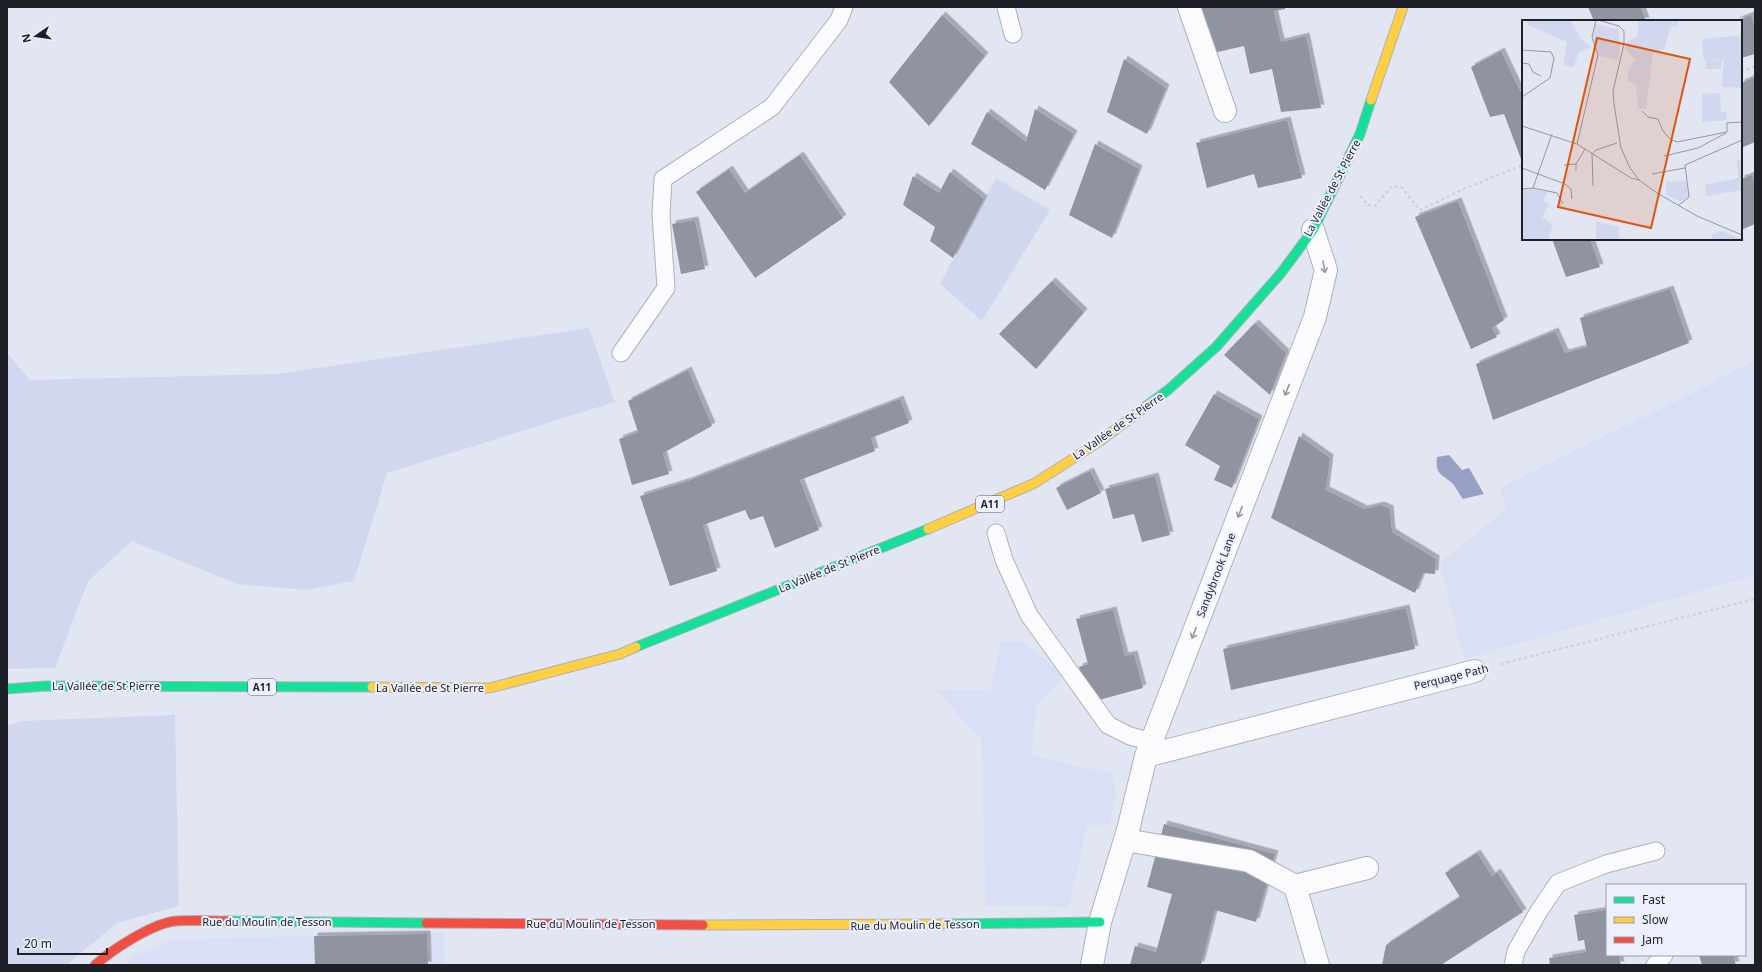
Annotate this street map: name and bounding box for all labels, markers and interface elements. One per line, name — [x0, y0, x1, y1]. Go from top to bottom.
north arrow — [16, 16, 56, 56]
inset map — [1522, 20, 1742, 240]
text: N — [17, 32, 34, 44]
street label: La Vallée de St Pierre — [1300, 137, 1363, 239]
one-way arrow — [1320, 260, 1328, 273]
one-way arrow — [1282, 384, 1290, 396]
street label: La Vallée de St Pierre — [1069, 389, 1166, 463]
road number: A11 — [976, 496, 1004, 512]
one-way arrow — [1236, 505, 1244, 517]
street label: Sandybrook Lane — [1193, 530, 1239, 619]
street label: La Vallée de St Pierre — [776, 541, 882, 596]
one-way arrow — [1189, 627, 1197, 639]
street label: Perquage Path — [1412, 660, 1490, 693]
street label: La Vallée de St Pierre — [52, 678, 160, 693]
road number: A11 — [248, 679, 276, 695]
street label: La Vallée de St Pierre — [376, 680, 484, 695]
legend — [1606, 884, 1746, 956]
text: Fast — [1642, 891, 1666, 908]
text: Slow — [1642, 911, 1669, 928]
street label: Rue du Moulin de Tesson — [202, 914, 332, 929]
street label: Rue du Moulin de Tesson — [526, 916, 656, 931]
street label: Rue du Moulin de Tesson — [850, 916, 980, 933]
scale bar — [18, 930, 107, 956]
text: Jam — [1641, 931, 1663, 948]
text: 20 m — [24, 935, 52, 952]

